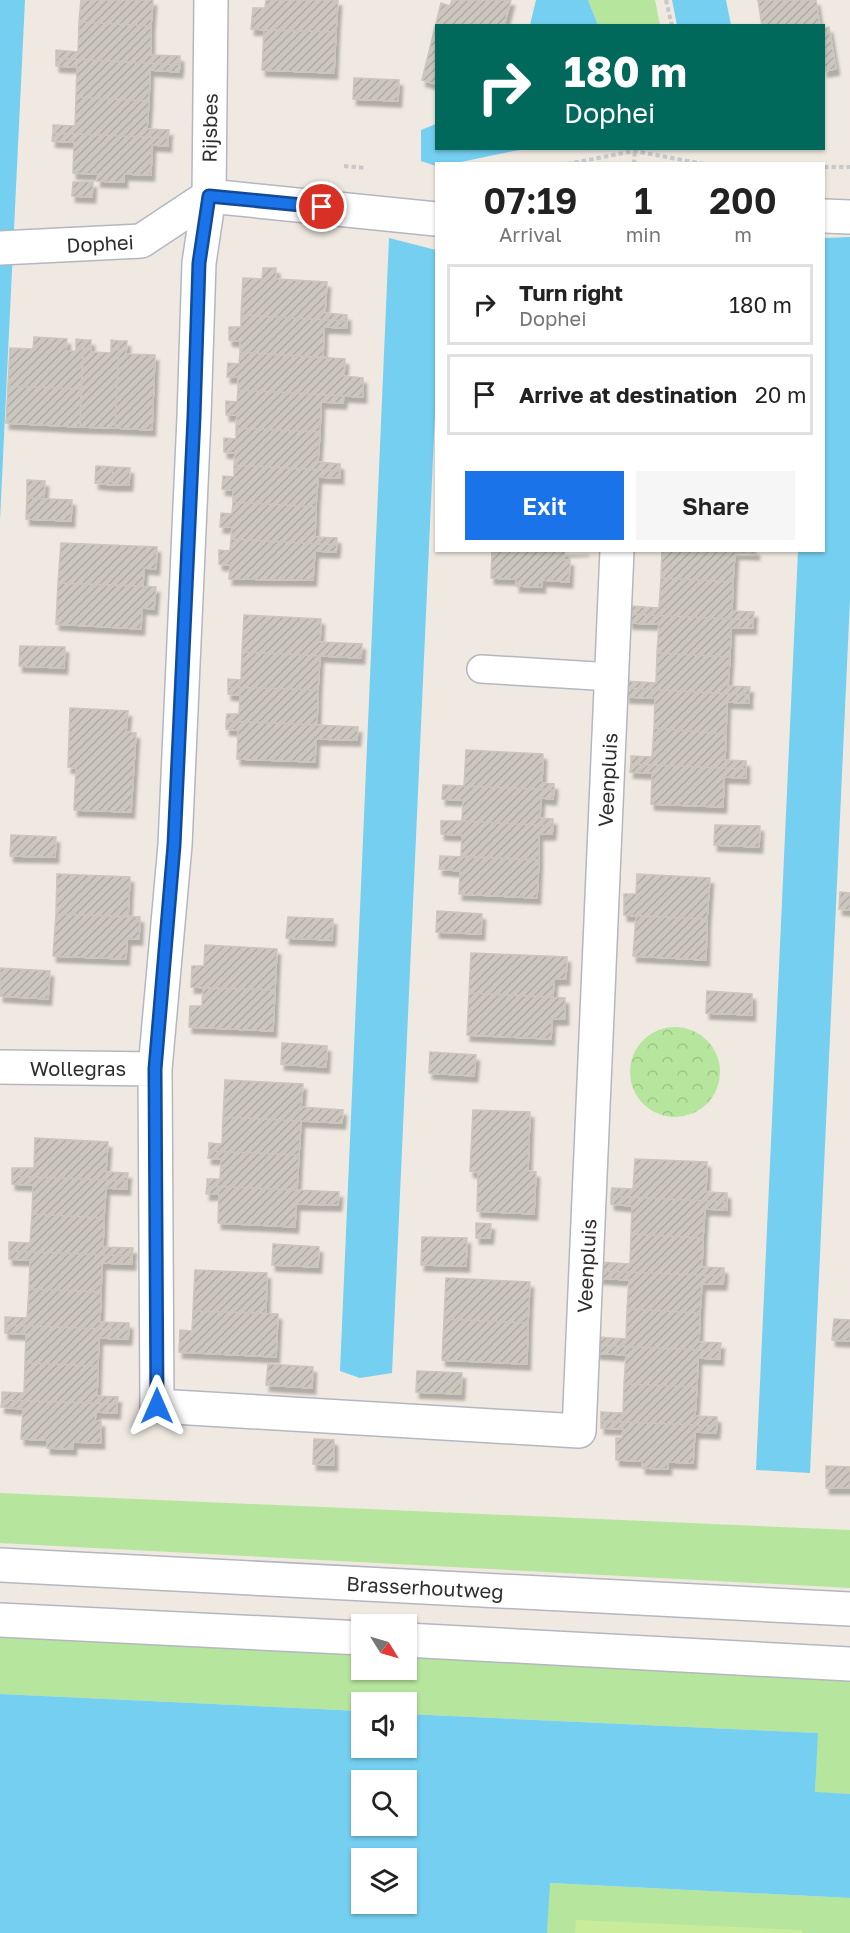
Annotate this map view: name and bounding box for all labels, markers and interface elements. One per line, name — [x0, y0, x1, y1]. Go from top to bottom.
text: 180 m — [564, 46, 687, 96]
icon: right — [465, 48, 543, 126]
street label: Rijsbes — [196, 93, 222, 163]
text: Dophei — [564, 97, 655, 129]
text: 07:19 — [483, 179, 577, 222]
text: 1 — [634, 179, 652, 222]
text: 200 — [709, 179, 777, 222]
pin — [296, 181, 347, 232]
icon: arrive — [305, 190, 338, 223]
text: Arrival — [499, 222, 562, 246]
text: min — [626, 222, 661, 246]
text: m — [734, 222, 752, 246]
street label: Dophei — [66, 229, 134, 257]
text: Turn right — [519, 279, 623, 306]
icon: right — [468, 288, 501, 321]
text: 180 m — [729, 291, 792, 318]
text: Dophei — [519, 306, 587, 330]
icon: arrive — [468, 378, 501, 411]
text: Arrive at destination — [519, 381, 737, 408]
text: 20 m — [755, 381, 806, 408]
button: Exit — [465, 471, 624, 540]
button: Share — [636, 471, 795, 540]
street label: Veenpluis — [593, 732, 621, 828]
street label: Wollegras — [30, 1056, 126, 1080]
street label: Veenpluis — [572, 1218, 600, 1314]
position arrow — [125, 1374, 189, 1438]
street label: Brasserhoutweg — [346, 1571, 504, 1603]
north arrow — [351, 1614, 417, 1680]
map controls — [351, 1614, 417, 1914]
button: sound — [351, 1692, 417, 1758]
button: search — [351, 1770, 417, 1836]
button: layers — [351, 1848, 417, 1914]

